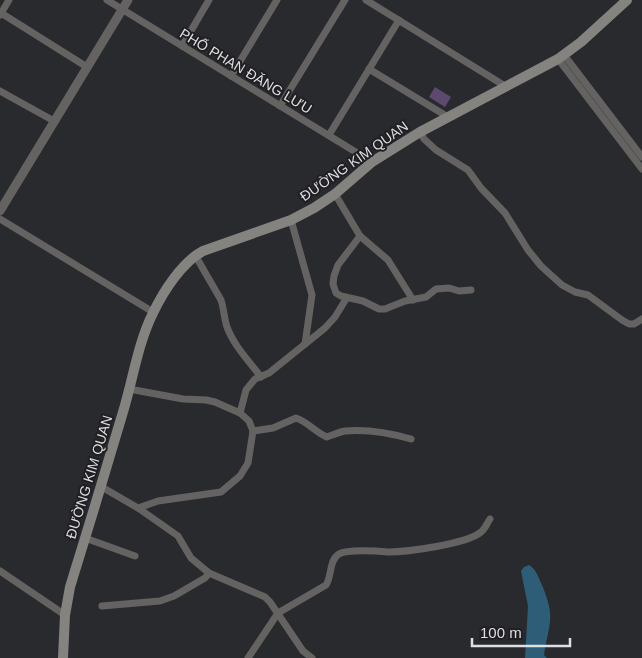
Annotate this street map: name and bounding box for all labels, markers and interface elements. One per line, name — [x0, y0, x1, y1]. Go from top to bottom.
street label: PHỐ PHAN ĐĂNG LƯU — [177, 24, 315, 117]
street label: ĐƯỜNG KIM QUAN — [297, 118, 411, 204]
street label: ĐƯỜNG KIM QUAN — [63, 413, 115, 541]
scale bar — [472, 616, 570, 648]
text: 100 m — [480, 624, 522, 641]

